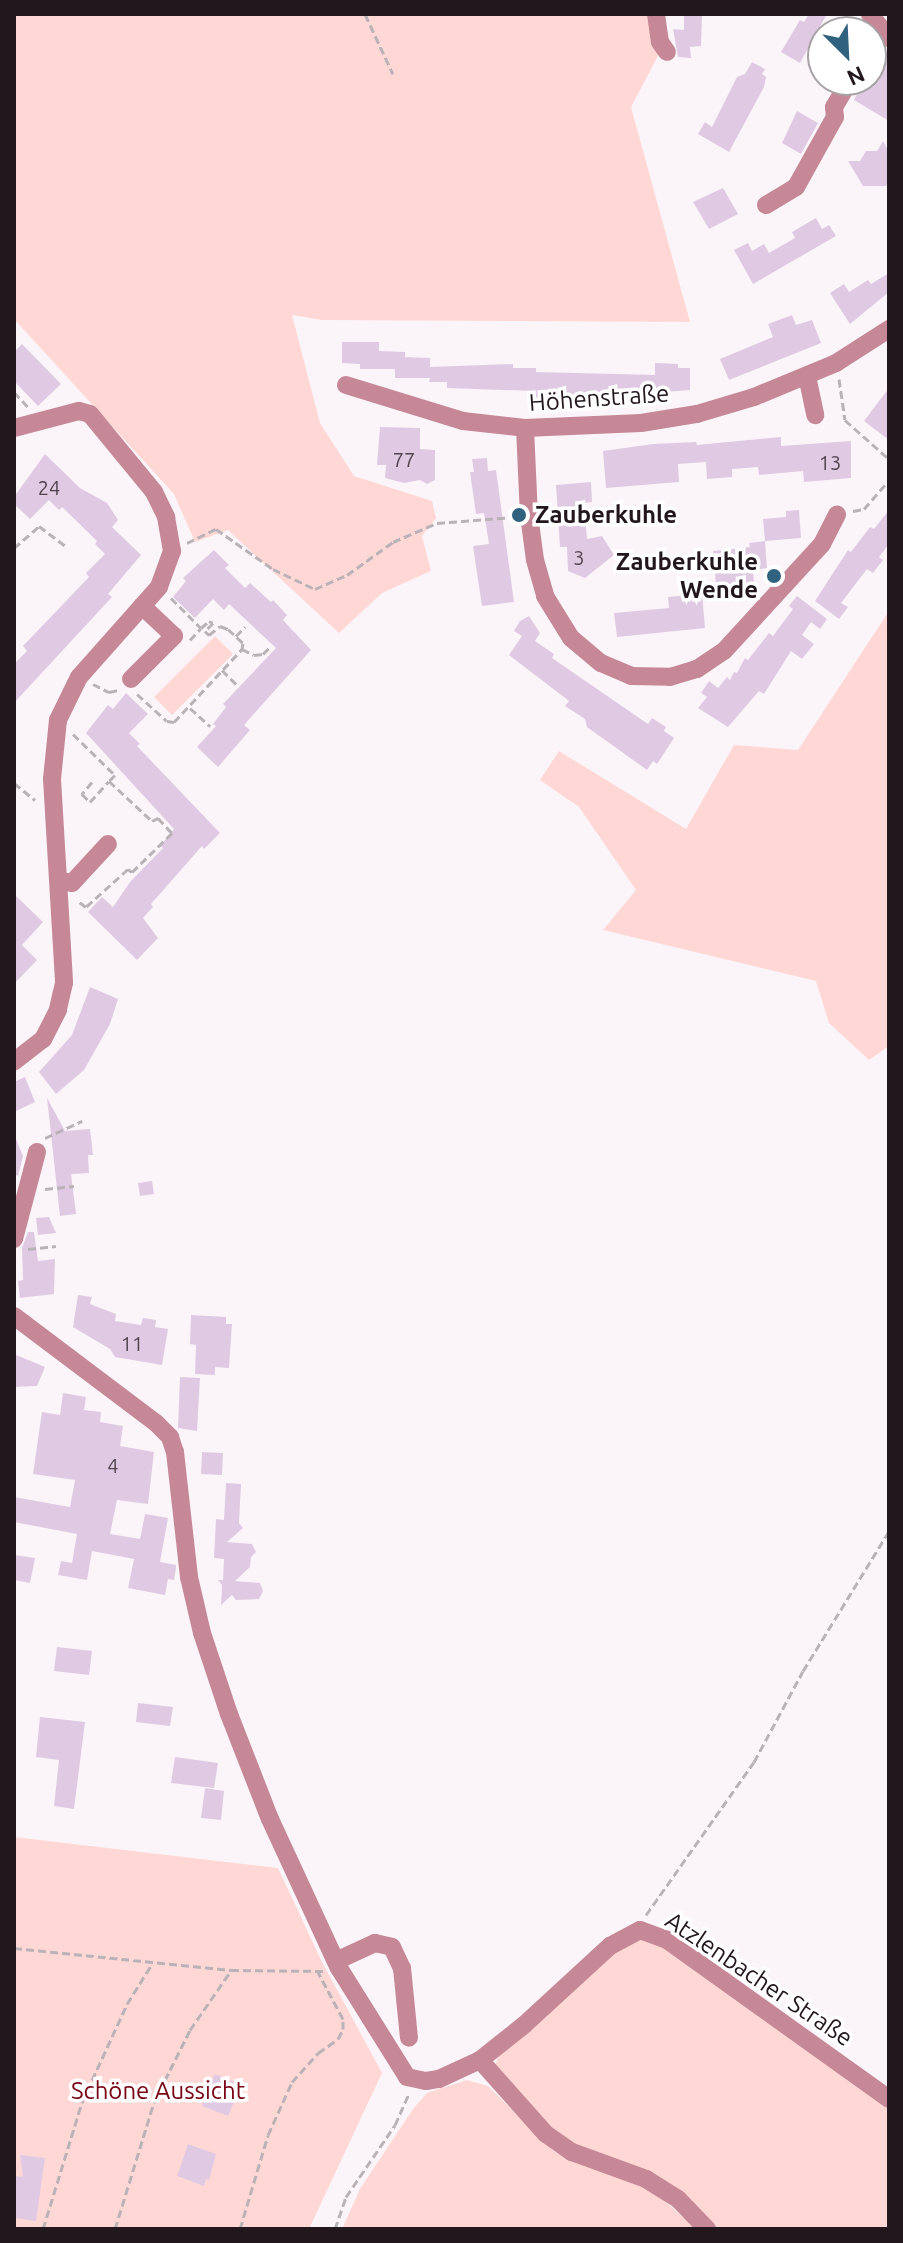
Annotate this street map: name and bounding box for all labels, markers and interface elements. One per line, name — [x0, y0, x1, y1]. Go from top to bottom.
north arrow — [807, 16, 887, 96]
text: N — [844, 62, 869, 91]
street label: Höhenstraße — [528, 379, 670, 417]
house number: 77 — [393, 447, 415, 471]
house number: 13 — [819, 450, 841, 474]
house number: 24 — [38, 475, 60, 499]
place label: Zauberkuhle — [535, 501, 677, 529]
marker: Zauberkuhle — [510, 506, 528, 524]
house number: 3 — [573, 545, 585, 569]
place label: Zauberkuhle Wende — [616, 548, 758, 604]
marker: Zauberkuhle Wende — [765, 567, 783, 585]
house number: 11 — [121, 1331, 143, 1355]
house number: 4 — [107, 1453, 119, 1477]
street label: Atzlenbacher Straße — [660, 1906, 858, 2052]
park label: Schöne Aussicht — [71, 2077, 245, 2105]

